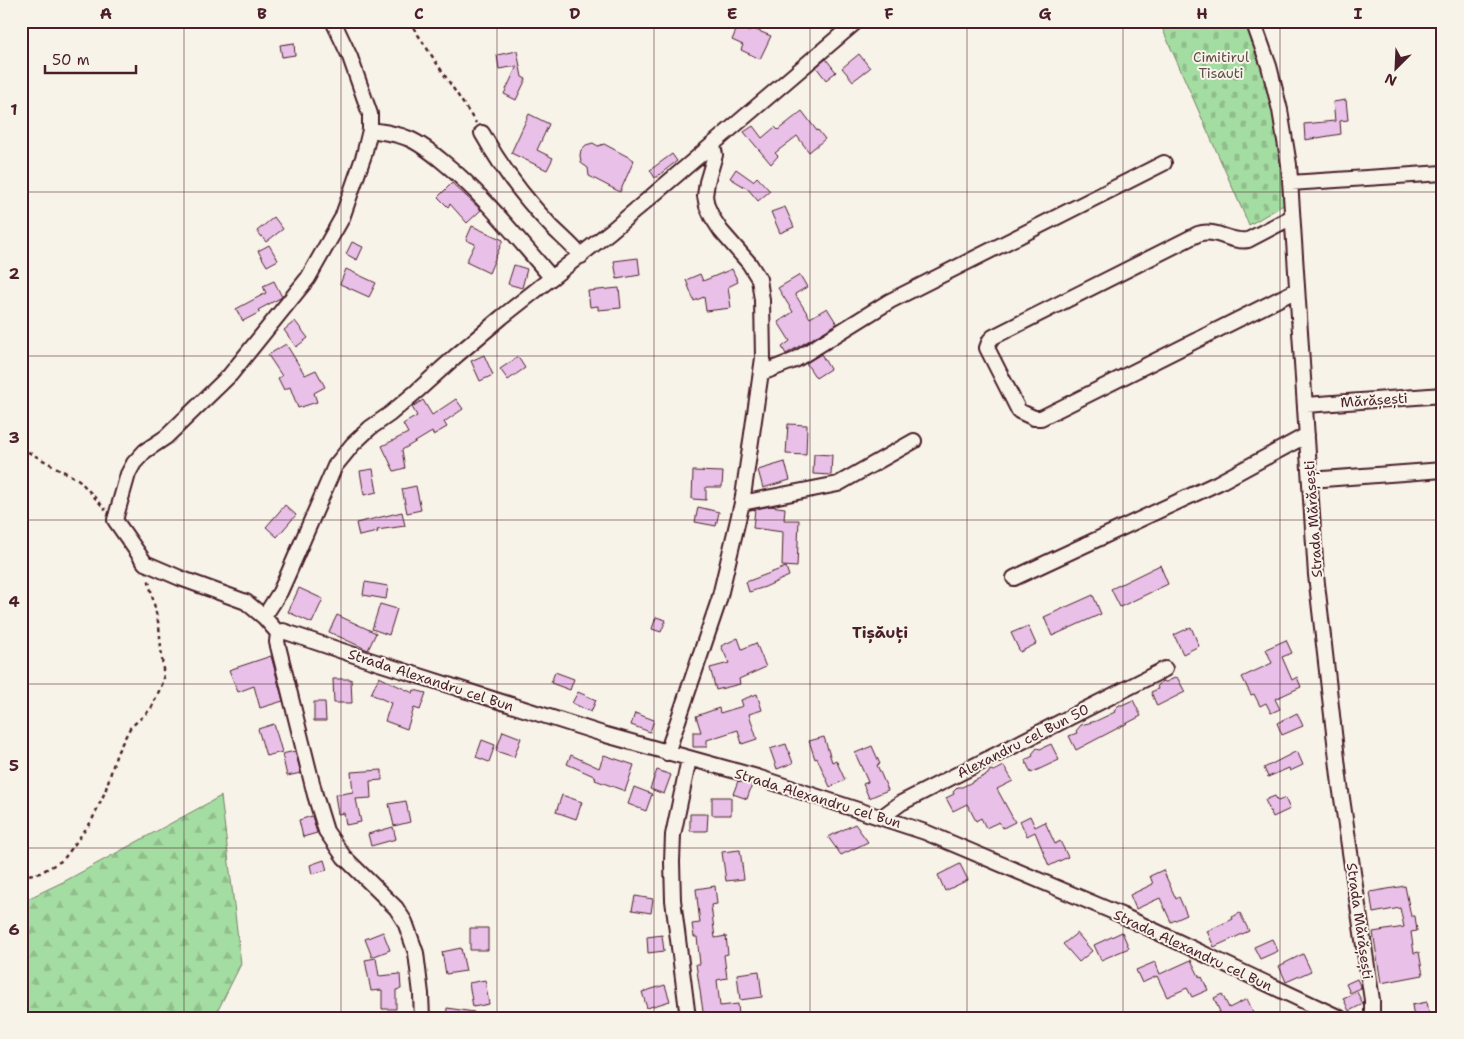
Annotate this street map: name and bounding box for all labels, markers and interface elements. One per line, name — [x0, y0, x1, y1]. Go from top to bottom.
text: A — [100, 3, 112, 24]
text: B — [257, 3, 267, 24]
text: C — [414, 3, 424, 24]
text: D — [569, 3, 581, 24]
text: E — [727, 3, 737, 24]
text: F — [884, 3, 894, 24]
text: G — [1039, 3, 1052, 24]
text: H — [1196, 3, 1208, 24]
text: I — [1354, 3, 1363, 24]
scale bar — [45, 42, 136, 74]
north arrow — [1372, 42, 1422, 92]
park label: Cimitirul Tisauti — [1193, 48, 1250, 82]
text: 50 m — [52, 50, 90, 70]
text: N — [1382, 69, 1399, 90]
text: 1 — [10, 99, 18, 120]
text: 2 — [8, 263, 20, 284]
street label: Mărășești — [1340, 389, 1408, 412]
text: 3 — [8, 427, 20, 448]
street label: Strada Mărășești — [1300, 460, 1327, 578]
text: 4 — [8, 591, 20, 612]
district label: Tișăuți — [852, 622, 908, 644]
street label: Strada Alexandru cel Bun — [346, 645, 516, 715]
street label: Alexandru cel Bun 50 — [954, 700, 1092, 782]
text: 5 — [9, 755, 19, 776]
street label: Strada Alexandru cel Bun — [733, 764, 904, 832]
street label: Strada Mărășești — [1342, 862, 1377, 981]
street label: Strada Alexandru cel Bun — [1111, 905, 1276, 995]
text: 6 — [8, 919, 20, 940]

